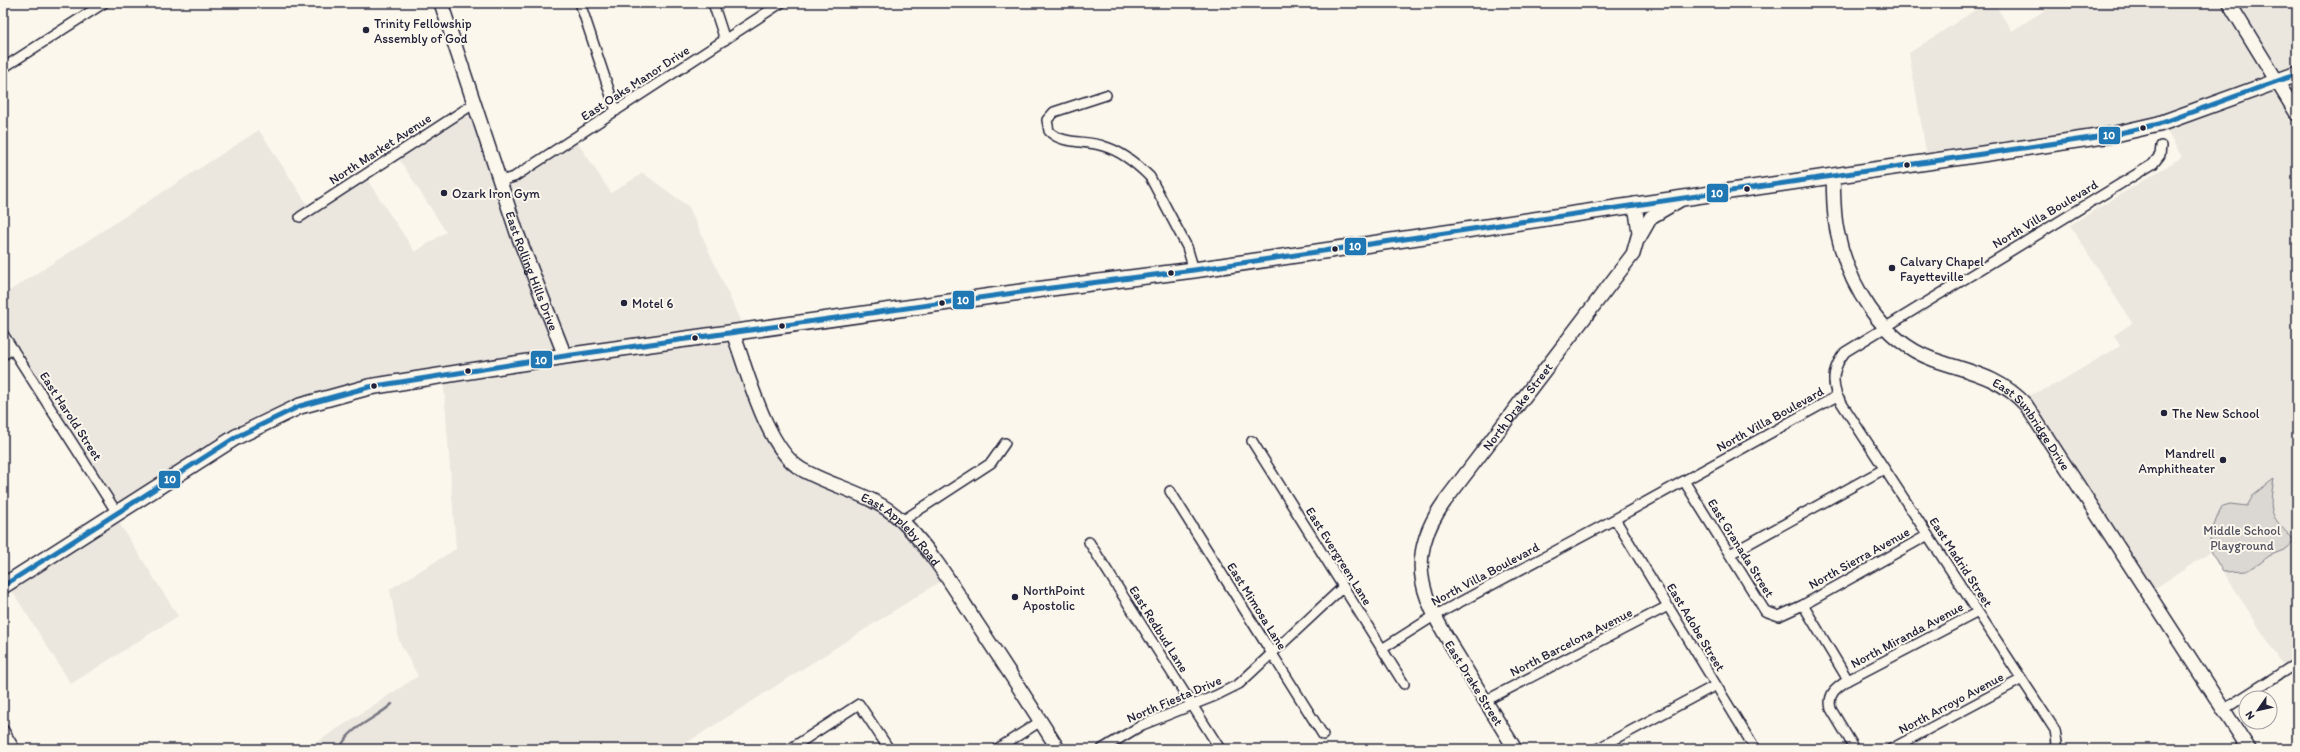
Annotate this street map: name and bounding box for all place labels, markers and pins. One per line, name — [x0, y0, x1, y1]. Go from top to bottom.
place label: Trinity Fellowship Assembly of God — [374, 16, 472, 46]
marker: Trinity Fellowship Assembly of God — [361, 25, 371, 35]
unlabelled marker — [2138, 123, 2148, 133]
unlabelled marker — [1902, 160, 1912, 170]
unlabelled marker — [1742, 184, 1752, 194]
place label: Ozark Iron Gym — [452, 186, 540, 201]
marker: Ozark Iron Gym — [439, 188, 449, 198]
unlabelled marker — [1330, 244, 1340, 254]
place label: Calvary Chapel Fayetteville — [1900, 254, 1984, 284]
marker: Calvary Chapel Fayetteville — [1887, 263, 1897, 273]
unlabelled marker — [1166, 268, 1176, 278]
place label: Motel 6 — [632, 296, 673, 311]
marker: Motel 6 — [619, 298, 629, 308]
unlabelled marker — [937, 298, 947, 308]
unlabelled marker — [777, 321, 787, 331]
unlabelled marker — [690, 333, 700, 343]
unlabelled marker — [463, 366, 473, 376]
unlabelled marker — [369, 381, 379, 391]
place label: The New School — [2172, 406, 2260, 421]
marker: The New School — [2159, 408, 2169, 418]
place label: Mandrell Amphitheater — [2138, 446, 2216, 476]
marker: Mandrell Amphitheater — [2218, 455, 2228, 465]
place label: NorthPoint Apostolic — [1023, 583, 1085, 613]
marker: NorthPoint Apostolic — [1010, 592, 1020, 602]

